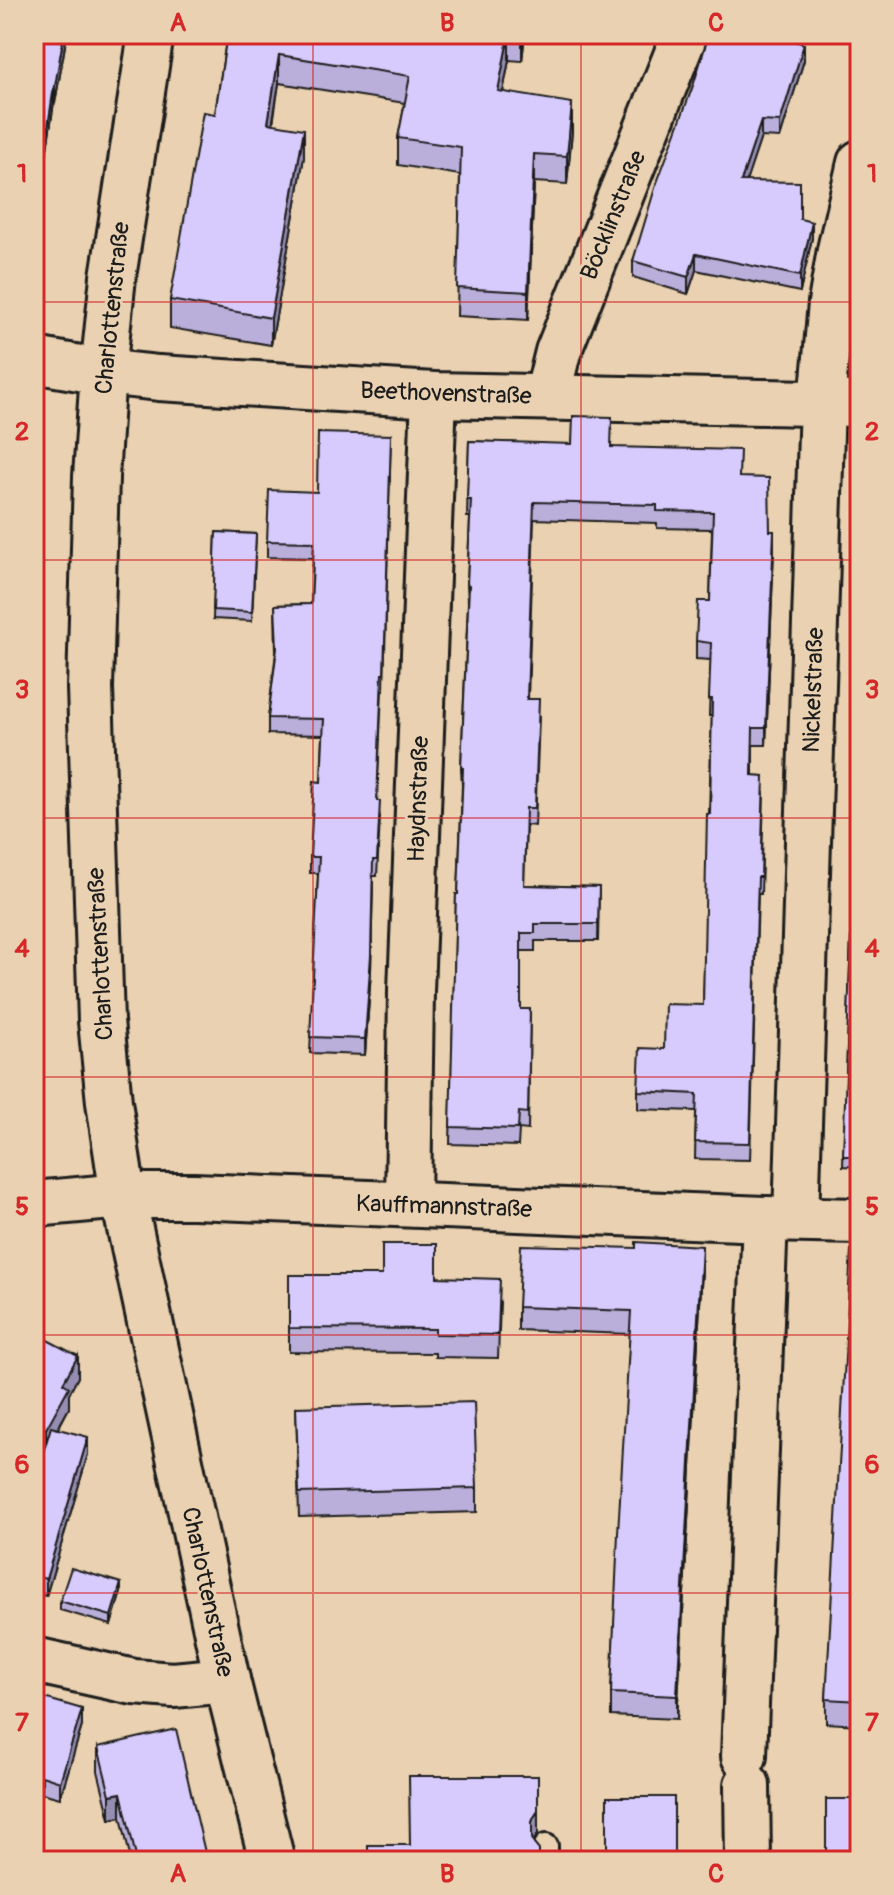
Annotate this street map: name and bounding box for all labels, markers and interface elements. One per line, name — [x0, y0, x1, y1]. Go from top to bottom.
text: A — [170, 7, 187, 39]
text: B — [440, 7, 454, 39]
text: C — [708, 7, 724, 39]
street label: Böcklinstraße — [574, 146, 653, 284]
text: 1 — [17, 158, 27, 190]
text: 1 — [867, 158, 877, 190]
street label: Charlottenstraße — [89, 220, 136, 396]
street label: Beethovenstraße — [360, 376, 532, 411]
text: 2 — [15, 416, 29, 448]
text: 2 — [865, 416, 879, 448]
street label: Nickelstraße — [797, 627, 830, 753]
text: 3 — [15, 674, 29, 706]
text: 3 — [865, 674, 879, 706]
street label: Haydnstraße — [402, 735, 435, 863]
street label: Charlottenstraße — [81, 867, 120, 1041]
text: 4 — [14, 933, 30, 965]
text: 4 — [864, 933, 880, 965]
street label: Kauffmannstraße — [355, 1189, 533, 1224]
text: 5 — [15, 1191, 29, 1223]
text: 5 — [865, 1191, 879, 1223]
text: 6 — [14, 1449, 30, 1481]
text: 6 — [864, 1449, 880, 1481]
street label: Charlottenstraße — [175, 1504, 240, 1680]
text: 7 — [15, 1707, 29, 1739]
text: 7 — [865, 1707, 879, 1739]
text: A — [170, 1858, 187, 1890]
text: B — [440, 1858, 454, 1890]
text: C — [708, 1858, 724, 1890]

